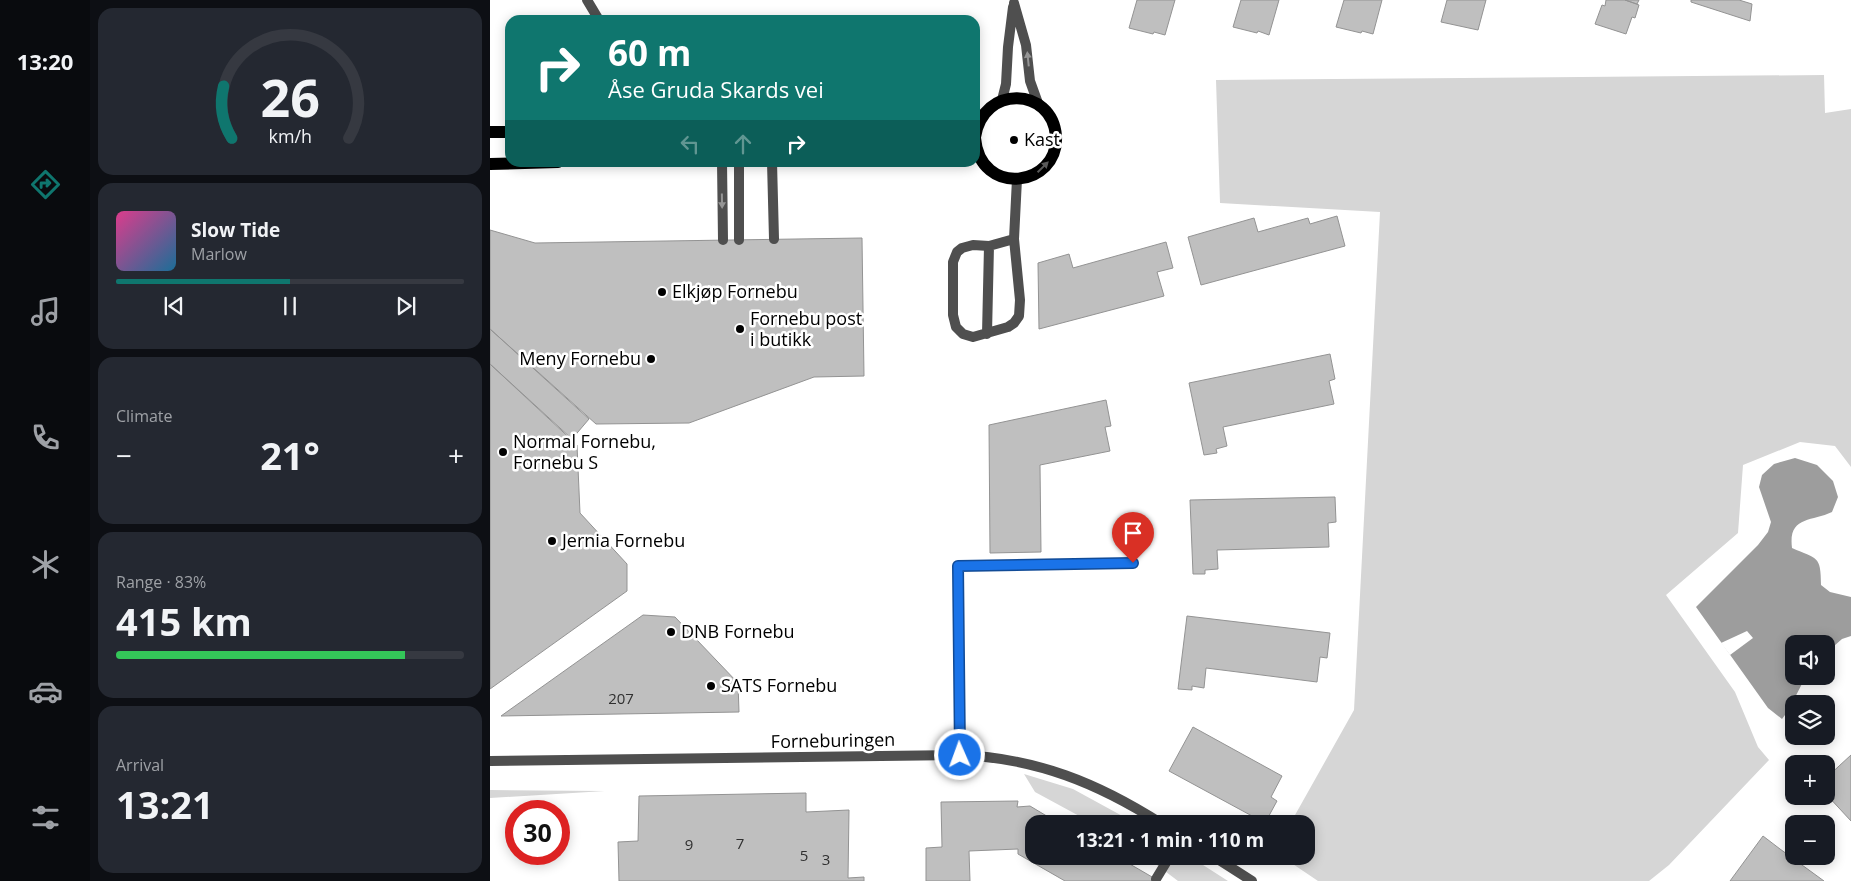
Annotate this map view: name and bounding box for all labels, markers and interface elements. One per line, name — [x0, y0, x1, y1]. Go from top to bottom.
text: 60 m — [608, 29, 691, 76]
icon: right — [525, 35, 590, 100]
text: 13:20 — [17, 46, 73, 76]
one-way arrow — [1023, 50, 1031, 66]
text: 26 — [260, 61, 320, 132]
text: Åse Gruda Skards vei — [608, 74, 824, 104]
text: km/h — [268, 124, 312, 148]
place label: Kast — [1024, 127, 1060, 151]
icon: left — [676, 130, 704, 158]
icon: ahead — [729, 130, 757, 158]
icon: right — [782, 130, 810, 158]
marker: Kast — [1008, 134, 1020, 146]
one-way arrow — [1036, 161, 1048, 173]
icon: directions — [28, 167, 63, 202]
one-way arrow — [719, 194, 727, 210]
text: Slow Tide — [191, 217, 280, 243]
text: Marlow — [191, 243, 247, 265]
place label: Elkjøp Fornebu — [672, 279, 798, 303]
marker: Elkjøp Fornebu — [656, 286, 668, 298]
icon: previous — [160, 292, 188, 320]
icon: pause — [276, 292, 304, 320]
icon: next — [392, 292, 420, 320]
icon: music — [28, 294, 63, 329]
place label: Fornebu post i butikk — [750, 306, 862, 351]
marker: Fornebu post i butikk — [734, 323, 746, 335]
place label: Meny Fornebu — [519, 346, 641, 370]
marker: Meny Fornebu — [645, 353, 657, 365]
text: Climate — [116, 405, 173, 427]
icon: phone — [28, 420, 63, 455]
text: 21° — [260, 429, 320, 481]
place label: Normal Fornebu, Fornebu S — [513, 429, 656, 474]
text: − — [116, 436, 132, 474]
text: + — [448, 436, 464, 474]
marker: Normal Fornebu, Fornebu S — [497, 446, 509, 458]
pin — [1112, 512, 1154, 563]
icon: arrive — [1119, 519, 1147, 547]
place label: Jernia Fornebu — [560, 528, 685, 552]
marker: Jernia Fornebu — [546, 535, 558, 547]
icon: climate — [28, 547, 63, 582]
text: Range · 83% — [116, 571, 206, 593]
text: 415 km — [116, 595, 252, 647]
place label: DNB Fornebu — [681, 619, 795, 643]
marker: DNB Fornebu — [665, 626, 677, 638]
map controls — [1785, 635, 1835, 865]
button: sound — [1785, 635, 1835, 685]
place label: SATS Fornebu — [721, 673, 837, 697]
icon: car — [28, 674, 63, 709]
marker: SATS Fornebu — [705, 680, 717, 692]
house number: 207 — [608, 688, 634, 708]
button: layers — [1785, 695, 1835, 745]
street label: Forneburingen — [771, 727, 895, 753]
position arrow — [933, 728, 985, 780]
text: Arrival — [116, 754, 164, 776]
button: + — [1785, 755, 1835, 805]
text: 13:21 — [116, 778, 214, 830]
icon: filters — [28, 800, 63, 835]
speed limit sign: 30 — [505, 800, 570, 865]
button: − — [1785, 815, 1835, 865]
text: 13:21 · 1 min · 110 m — [1076, 827, 1264, 853]
house number: 7 — [736, 833, 744, 853]
house number: 9 — [685, 834, 693, 854]
house number: 5 — [800, 845, 808, 865]
house number: 3 — [822, 849, 830, 869]

